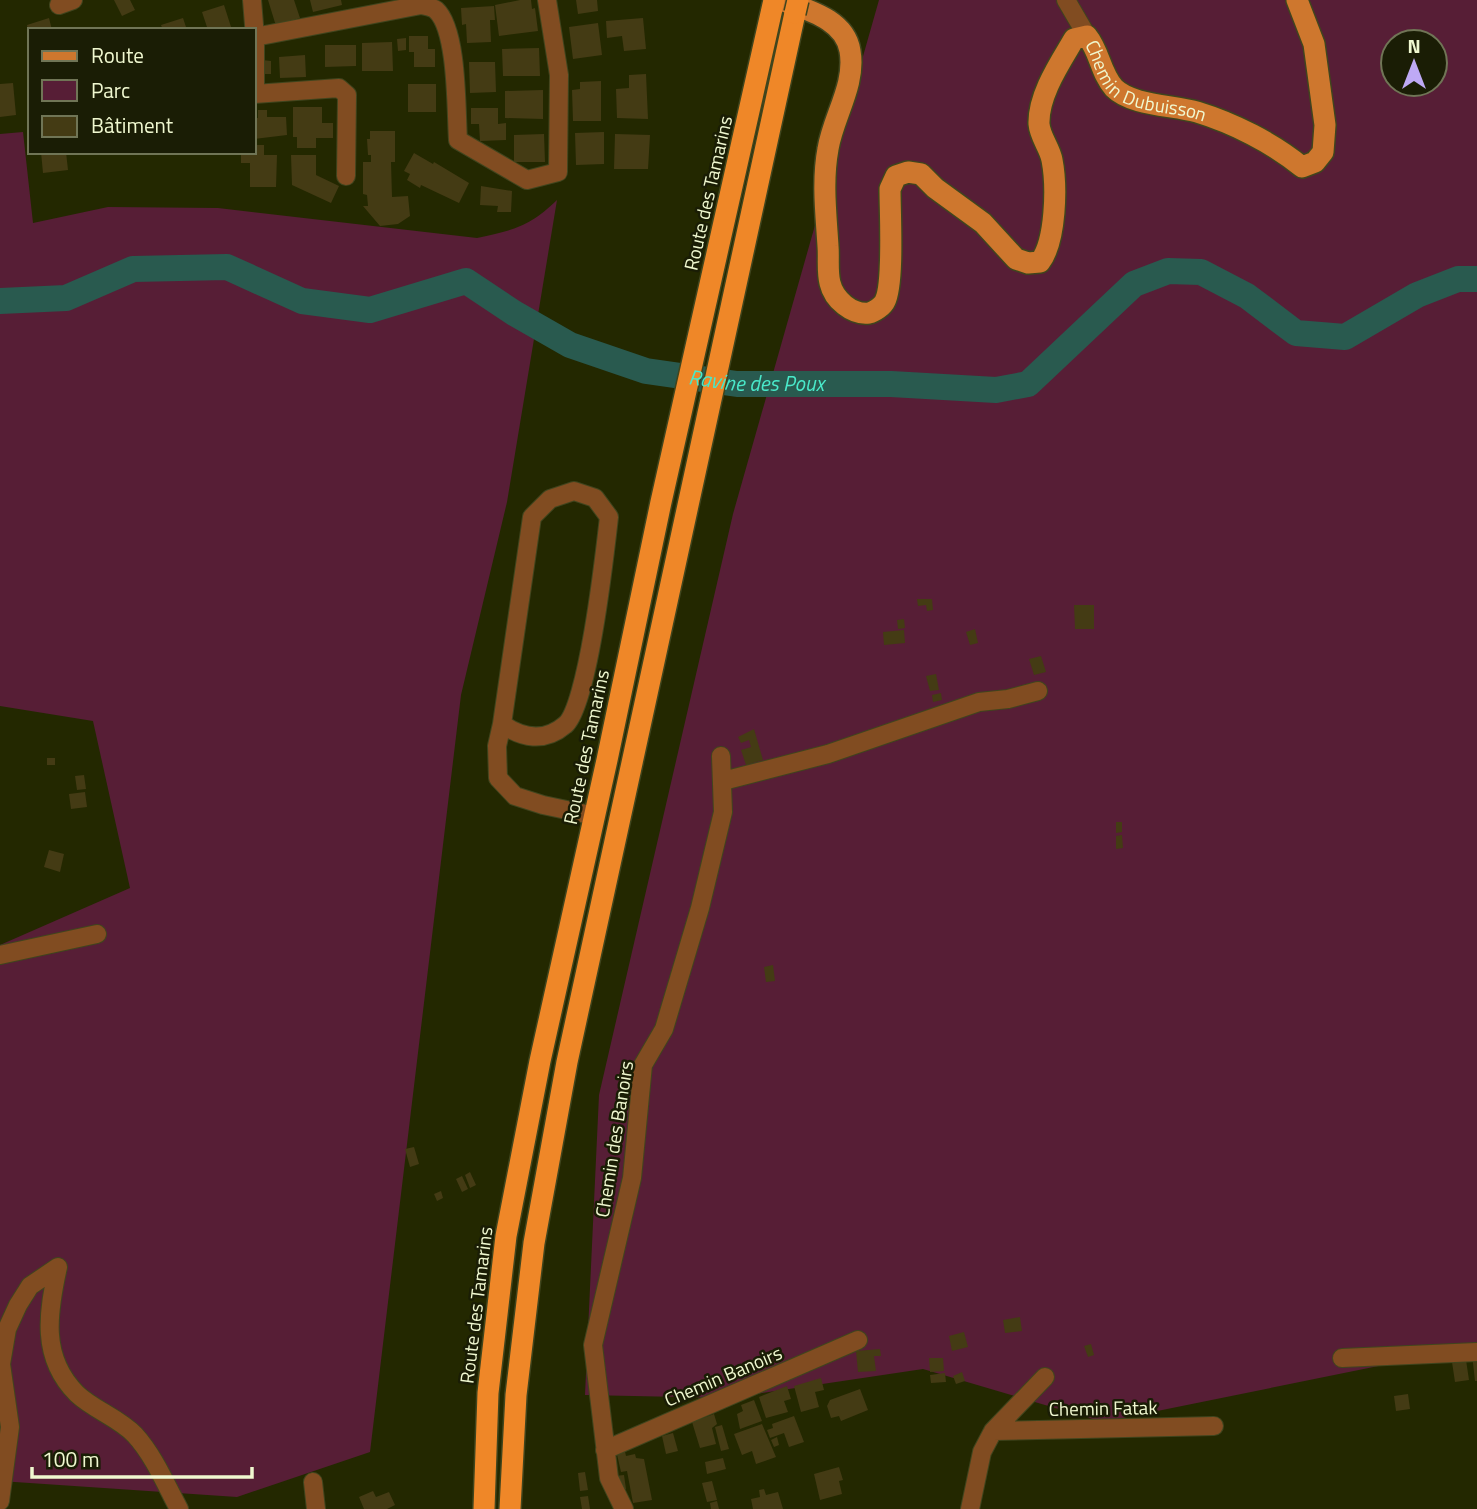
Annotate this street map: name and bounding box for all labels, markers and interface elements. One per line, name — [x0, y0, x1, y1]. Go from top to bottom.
legend — [28, 28, 256, 154]
north arrow — [1379, 28, 1449, 98]
text: N — [1407, 31, 1421, 60]
street label: Chemin Dubuisson — [1079, 34, 1211, 128]
text: Route — [91, 39, 144, 71]
text: Parc — [91, 74, 130, 106]
text: Bâtiment — [91, 109, 174, 141]
street label: Route des Tamarins — [676, 113, 739, 273]
water label: Ravine des Poux — [687, 360, 826, 399]
street label: Route des Tamarins — [555, 667, 616, 827]
street label: Chemin des Banoirs — [587, 1058, 640, 1219]
street label: Route des Tamarins — [451, 1225, 500, 1385]
street label: Chemin Banoirs — [659, 1338, 786, 1413]
street label: Chemin Fatak — [1048, 1392, 1158, 1423]
scale bar — [32, 1436, 252, 1480]
text: 100 m — [42, 1443, 99, 1475]

